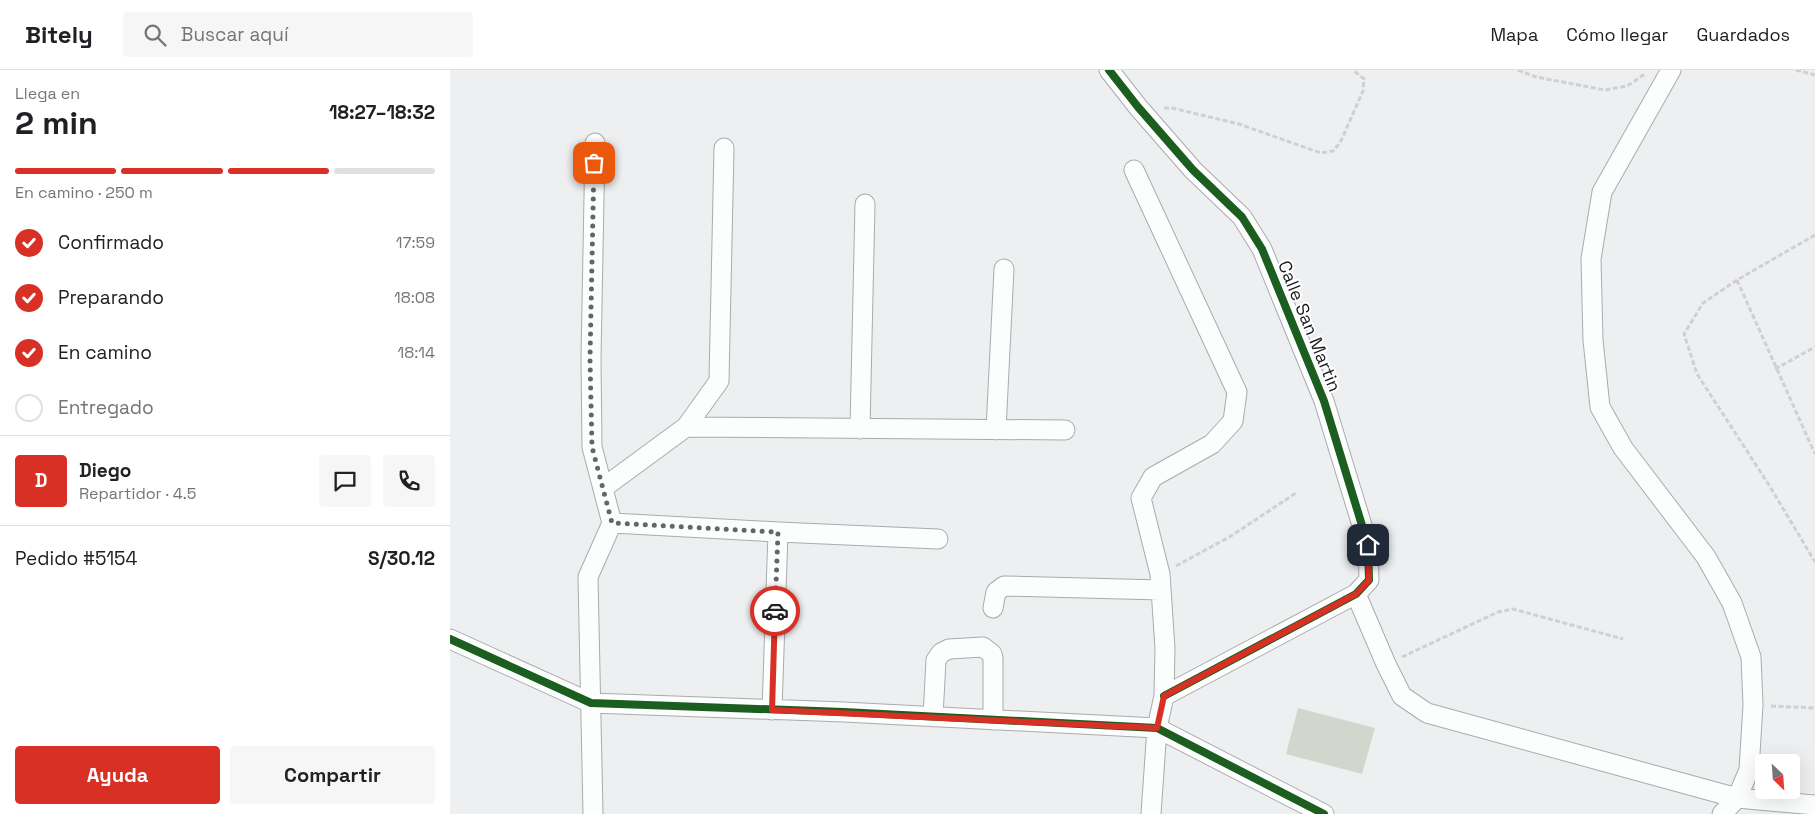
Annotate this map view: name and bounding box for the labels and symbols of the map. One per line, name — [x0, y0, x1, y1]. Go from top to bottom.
pin — [573, 142, 615, 184]
street label: Calle San Martin — [1273, 257, 1347, 395]
pin — [1347, 524, 1389, 566]
courier — [750, 586, 800, 636]
north arrow — [1755, 754, 1800, 799]

